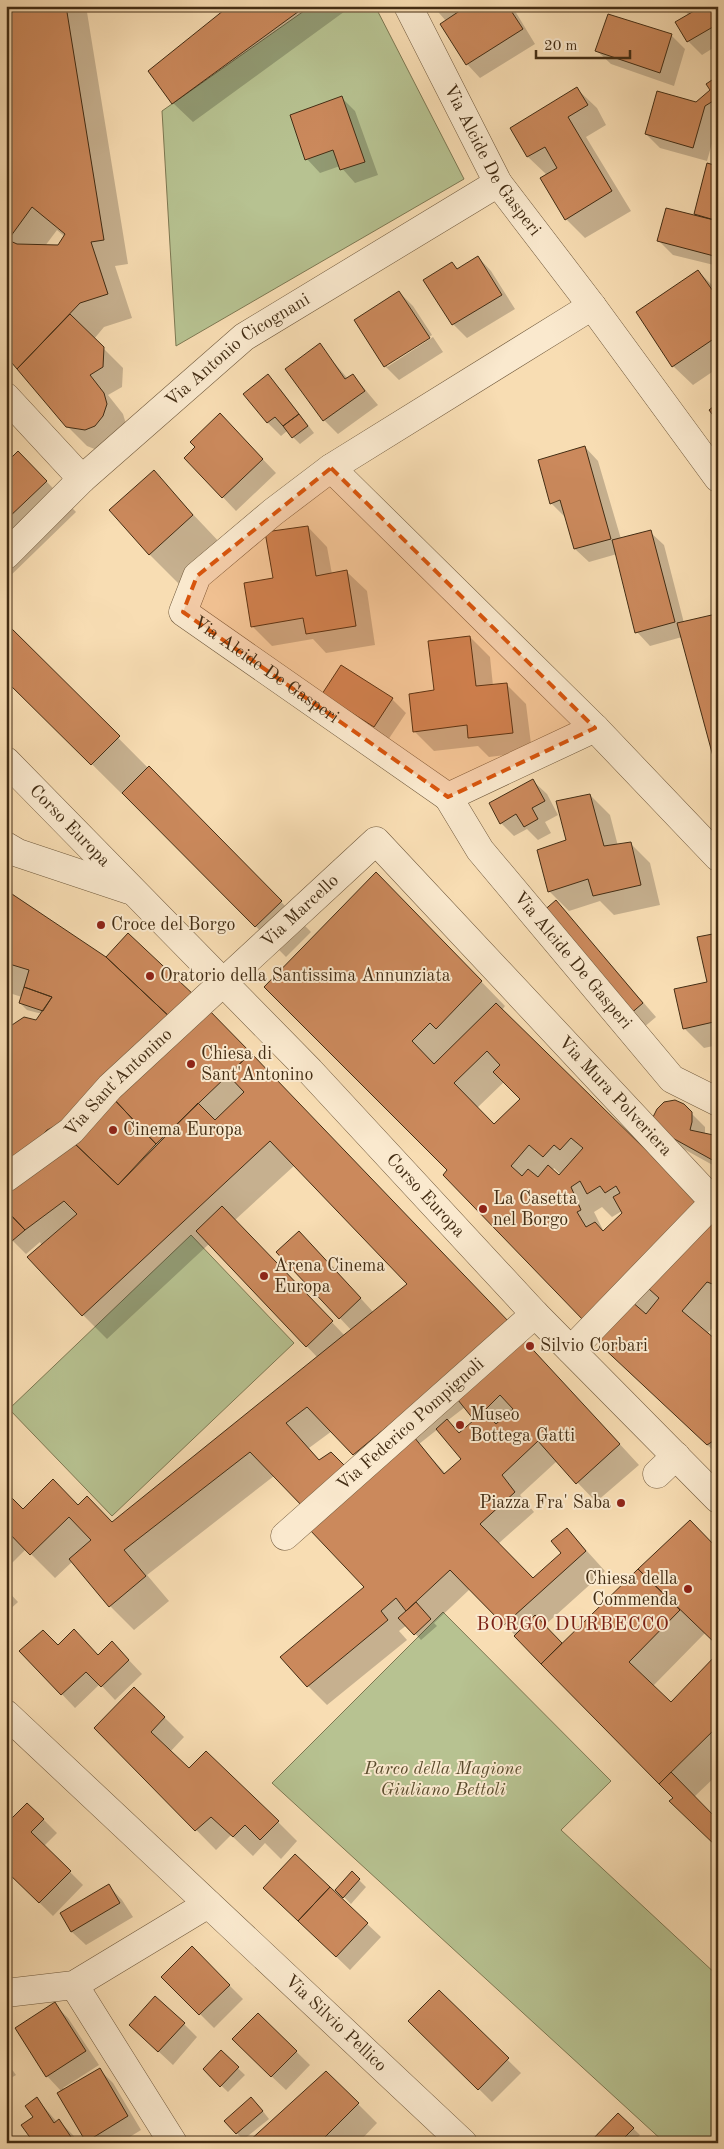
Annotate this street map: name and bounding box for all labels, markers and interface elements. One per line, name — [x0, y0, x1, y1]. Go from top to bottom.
scale bar — [536, 28, 630, 60]
text: 20 m — [544, 39, 578, 54]
street label: Via Alcide De Gasperi — [441, 82, 544, 239]
street label: Via Antonio Cicognani — [162, 290, 313, 410]
street label: Via Alcide De Gasperi — [190, 613, 342, 727]
street label: Corso Europa — [26, 782, 114, 870]
street label: Via Marcello — [258, 871, 342, 951]
street label: Via Alcide De Gasperi — [510, 888, 635, 1033]
place label: Croce del Borgo — [111, 916, 236, 934]
marker: Croce del Borgo — [95, 919, 107, 931]
place label: Oratorio della Santissima Annunziata — [160, 967, 451, 985]
marker: Oratorio della Santissima Annunziata — [144, 970, 156, 982]
street label: Via Sant'Antonino — [61, 1025, 176, 1140]
street label: Via Mura Polveriera — [555, 1033, 675, 1160]
place label: Chiesa di Sant'Antonino — [201, 1045, 313, 1084]
marker: Chiesa di Sant'Antonino — [185, 1058, 197, 1070]
place label: Cinema Europa — [123, 1121, 243, 1139]
marker: Cinema Europa — [107, 1124, 119, 1136]
street label: Corso Europa — [382, 1150, 468, 1241]
place label: La Casetta nel Borgo — [493, 1190, 578, 1229]
marker: La Casetta nel Borgo — [477, 1203, 489, 1215]
place label: Arena Cinema Europa — [274, 1257, 385, 1296]
marker: Arena Cinema Europa — [258, 1270, 270, 1282]
place label: Silvio Corbari — [540, 1337, 648, 1355]
marker: Silvio Corbari — [524, 1340, 536, 1352]
street label: Via Federico Pompignoli — [334, 1355, 488, 1494]
place label: Museo Bottega Gatti — [470, 1406, 575, 1445]
marker: Museo Bottega Gatti — [454, 1419, 466, 1431]
place label: Piazza Fra' Saba — [479, 1494, 611, 1512]
marker: Piazza Fra' Saba — [615, 1497, 627, 1509]
place label: Chiesa della Commenda — [585, 1570, 678, 1609]
marker: Chiesa della Commenda — [682, 1583, 694, 1595]
district label: BORGO DURBECCO — [476, 1616, 670, 1635]
park label: Parco della Magione Giuliano Bettoli — [363, 1760, 522, 1799]
street label: Via Silvio Pellico — [281, 1972, 390, 2075]

